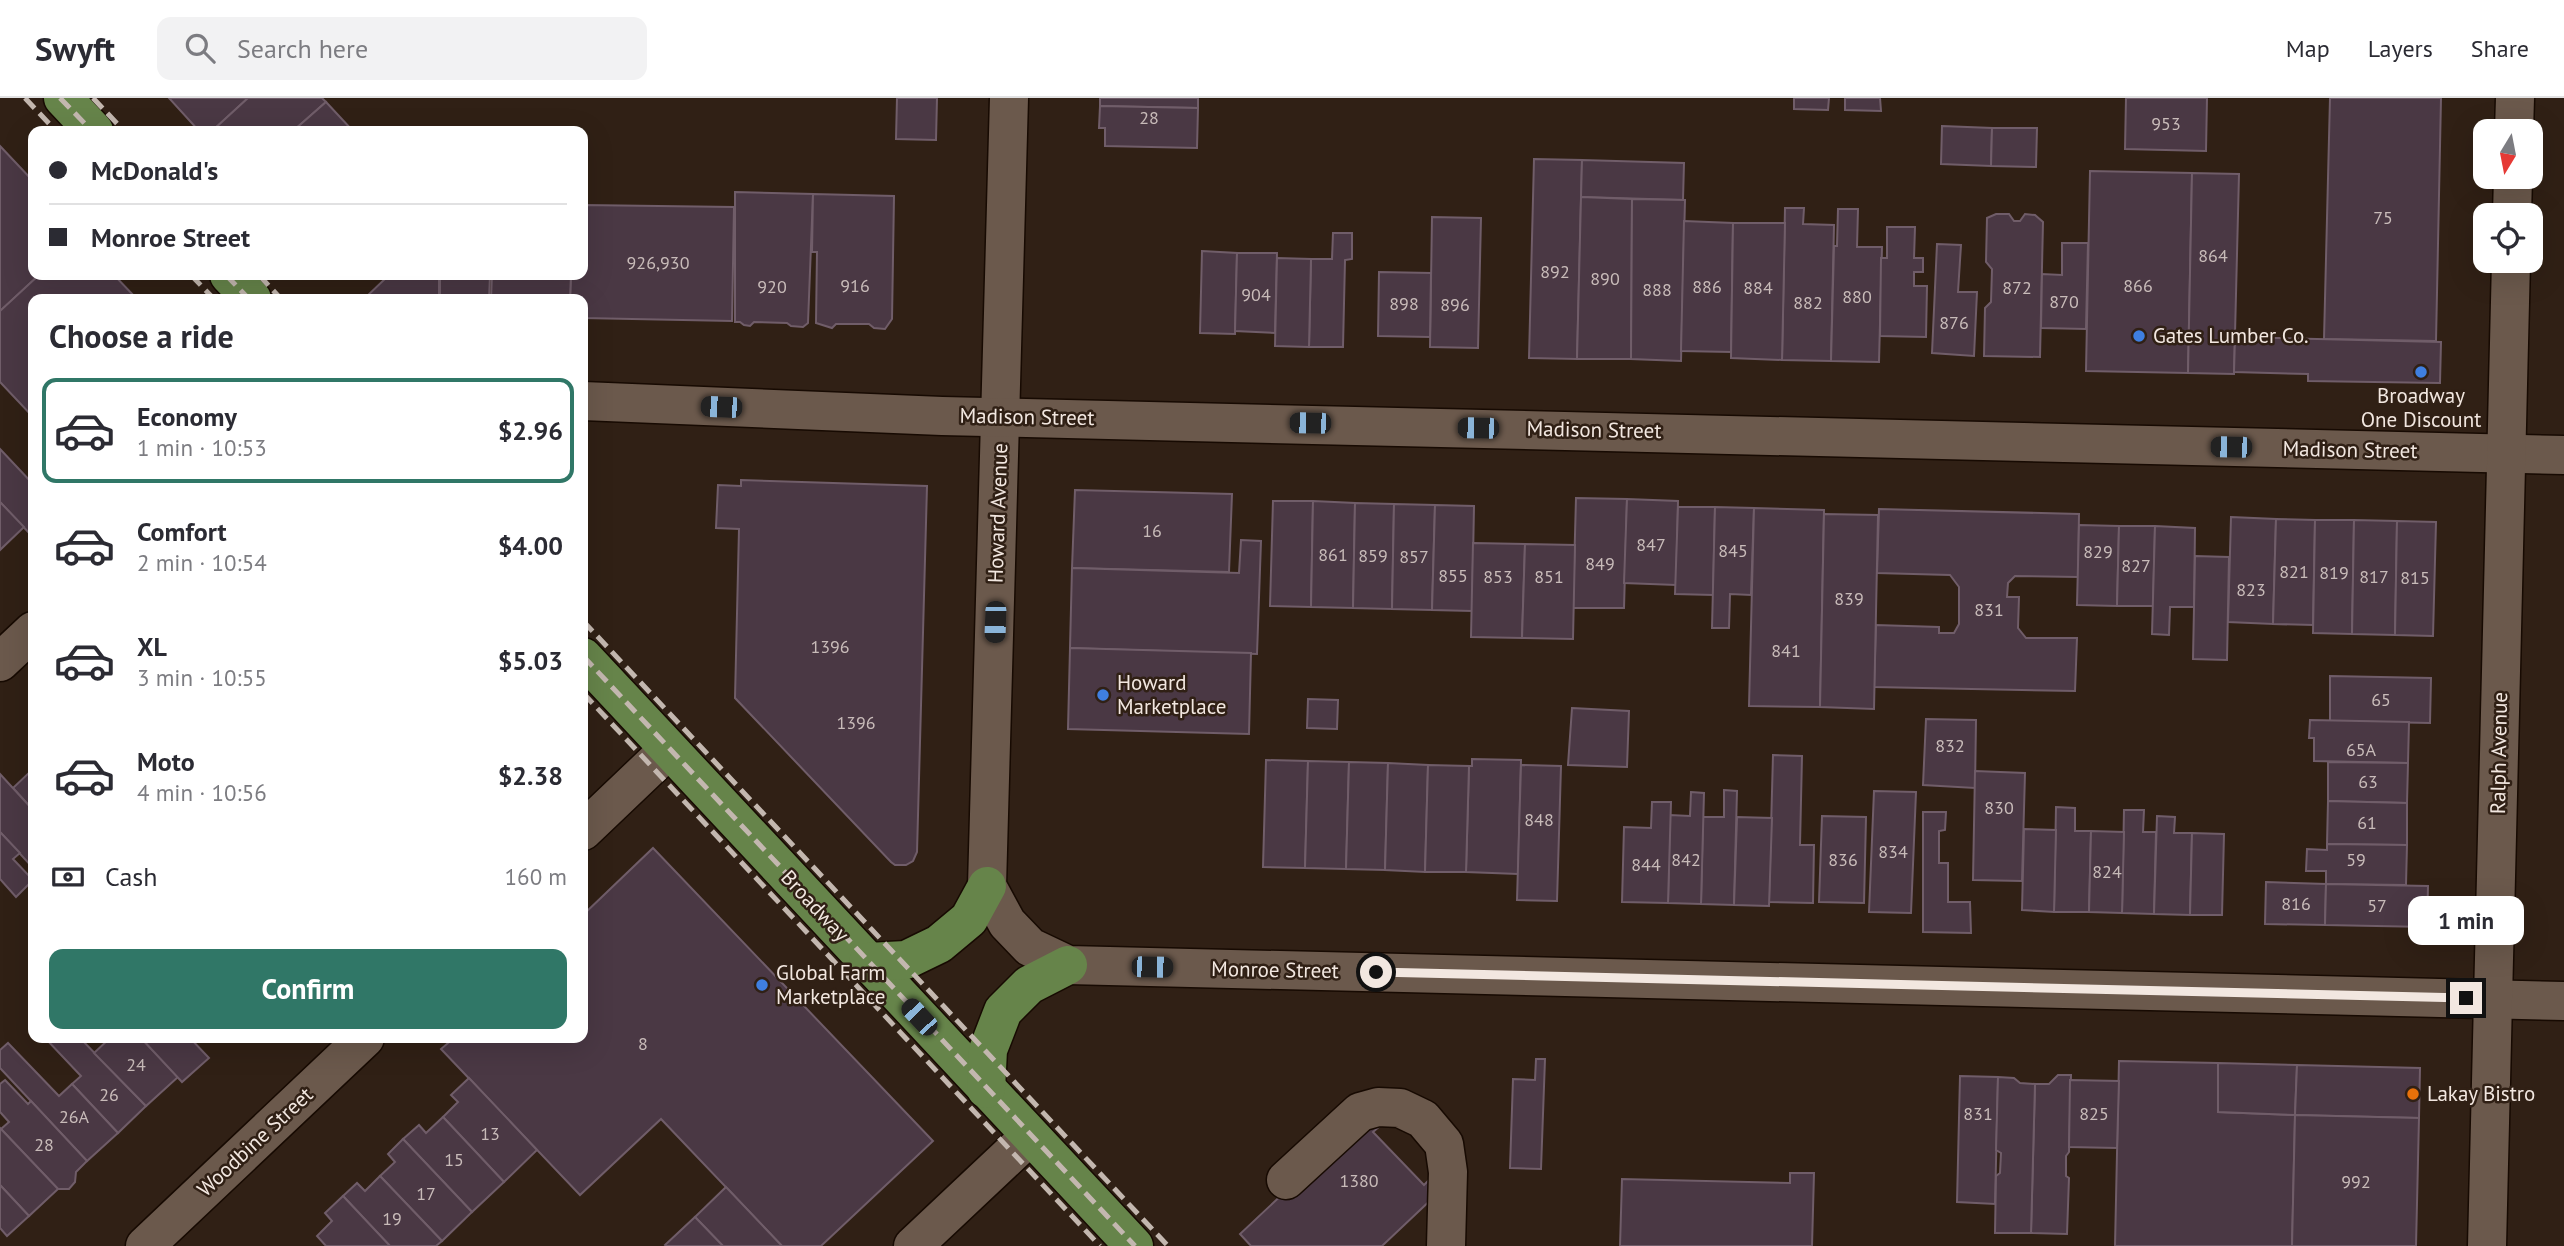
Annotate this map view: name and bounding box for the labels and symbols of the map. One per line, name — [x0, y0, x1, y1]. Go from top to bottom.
house number: 28 — [1139, 106, 1159, 129]
house number: 953 — [2151, 112, 2181, 135]
north arrow — [2473, 119, 2543, 189]
house number: 75 — [2373, 206, 2393, 229]
house number: 864 — [2198, 244, 2228, 267]
house number: 926,930 — [627, 251, 690, 274]
house number: 892 — [1540, 260, 1570, 283]
house number: 890 — [1590, 267, 1620, 290]
house number: 916 — [840, 274, 870, 297]
house number: 866 — [2123, 274, 2153, 297]
house number: 920 — [757, 275, 787, 298]
house number: 886 — [1692, 275, 1722, 298]
house number: 884 — [1743, 276, 1773, 299]
house number: 872 — [2002, 276, 2032, 299]
house number: 888 — [1642, 278, 1672, 301]
house number: 904 — [1241, 283, 1271, 306]
house number: 880 — [1842, 285, 1872, 308]
house number: 870 — [2049, 290, 2079, 313]
house number: 882 — [1793, 291, 1823, 314]
house number: 898 — [1389, 292, 1419, 315]
house number: 896 — [1440, 293, 1470, 316]
house number: 876 — [1939, 311, 1969, 334]
place label: Gates Lumber Co. — [2153, 322, 2309, 349]
marker: Gates Lumber Co. — [2131, 328, 2147, 344]
marker: Broadway One Discount — [2413, 364, 2429, 380]
place label: Broadway One Discount — [2361, 382, 2481, 433]
car — [700, 396, 743, 418]
street label: Madison Street — [959, 402, 1095, 431]
car — [1289, 412, 1332, 434]
street label: Madison Street — [1526, 415, 1662, 444]
car — [1457, 417, 1500, 439]
street label: Madison Street — [2282, 435, 2418, 464]
car — [2210, 436, 2253, 458]
street label: Howard Avenue — [982, 443, 1013, 583]
house number: 16 — [1142, 519, 1162, 542]
house number: 847 — [1636, 533, 1666, 556]
house number: 845 — [1718, 539, 1748, 562]
house number: 829 — [2083, 540, 2113, 563]
house number: 861 — [1318, 543, 1348, 566]
house number: 859 — [1358, 544, 1388, 567]
house number: 857 — [1399, 545, 1429, 568]
house number: 849 — [1585, 552, 1615, 575]
house number: 827 — [2121, 554, 2151, 577]
house number: 821 — [2279, 560, 2309, 583]
house number: 819 — [2319, 561, 2349, 584]
house number: 855 — [1438, 564, 1468, 587]
house number: 853 — [1483, 565, 1513, 588]
house number: 851 — [1534, 565, 1564, 588]
house number: 817 — [2359, 565, 2389, 588]
house number: 815 — [2400, 566, 2430, 589]
house number: 823 — [2236, 578, 2266, 601]
house number: 839 — [1834, 587, 1864, 610]
house number: 831 — [1974, 598, 2004, 621]
car — [984, 601, 1007, 643]
house number: 1396 — [810, 635, 850, 658]
house number: 841 — [1771, 639, 1801, 662]
place label: Howard Marketplace — [1117, 669, 1226, 720]
marker: Howard Marketplace — [1095, 687, 1111, 703]
house number: 65 — [2371, 688, 2391, 711]
street label: Ralph Avenue — [2484, 692, 2513, 814]
house number: 1396 — [836, 711, 876, 734]
house number: 832 — [1935, 734, 1965, 757]
house number: 65A — [2346, 738, 2377, 761]
house number: 63 — [2358, 770, 2378, 793]
house number: 830 — [1984, 796, 2014, 819]
house number: 848 — [1524, 808, 1554, 831]
house number: 61 — [2357, 811, 2377, 834]
house number: 834 — [1878, 840, 1908, 863]
house number: 842 — [1671, 848, 1701, 871]
house number: 836 — [1828, 848, 1858, 871]
house number: 59 — [2346, 848, 2366, 871]
house number: 844 — [1631, 853, 1661, 876]
house number: 824 — [2092, 860, 2122, 883]
street label: Broadway — [775, 864, 855, 947]
house number: 816 — [2281, 892, 2311, 915]
house number: 57 — [2367, 894, 2387, 917]
callout: 1 min — [2408, 897, 2524, 946]
street label: Monroe Street — [1211, 955, 1339, 984]
car — [1131, 956, 1174, 978]
route start — [1360, 956, 1392, 988]
place label: Global Farm Marketplace — [776, 959, 885, 1010]
marker: Global Farm Marketplace — [754, 977, 770, 993]
route end — [2450, 982, 2482, 1014]
car — [897, 994, 942, 1040]
house number: 8 — [638, 1032, 648, 1055]
house number: 24 — [126, 1053, 146, 1076]
place label: Lakay Bistro — [2427, 1080, 2535, 1107]
street label: Woodbine Street — [191, 1081, 318, 1202]
house number: 26 — [99, 1083, 119, 1106]
marker: Lakay Bistro — [2405, 1086, 2421, 1102]
house number: 831 — [1963, 1102, 1993, 1125]
house number: 825 — [2079, 1102, 2109, 1125]
house number: 26A — [59, 1105, 90, 1128]
house number: 13 — [480, 1122, 500, 1145]
house number: 28 — [34, 1133, 54, 1156]
house number: 15 — [444, 1148, 464, 1171]
house number: 1380 — [1339, 1169, 1379, 1192]
house number: 992 — [2341, 1170, 2371, 1193]
house number: 17 — [416, 1182, 436, 1205]
house number: 19 — [382, 1207, 402, 1230]

